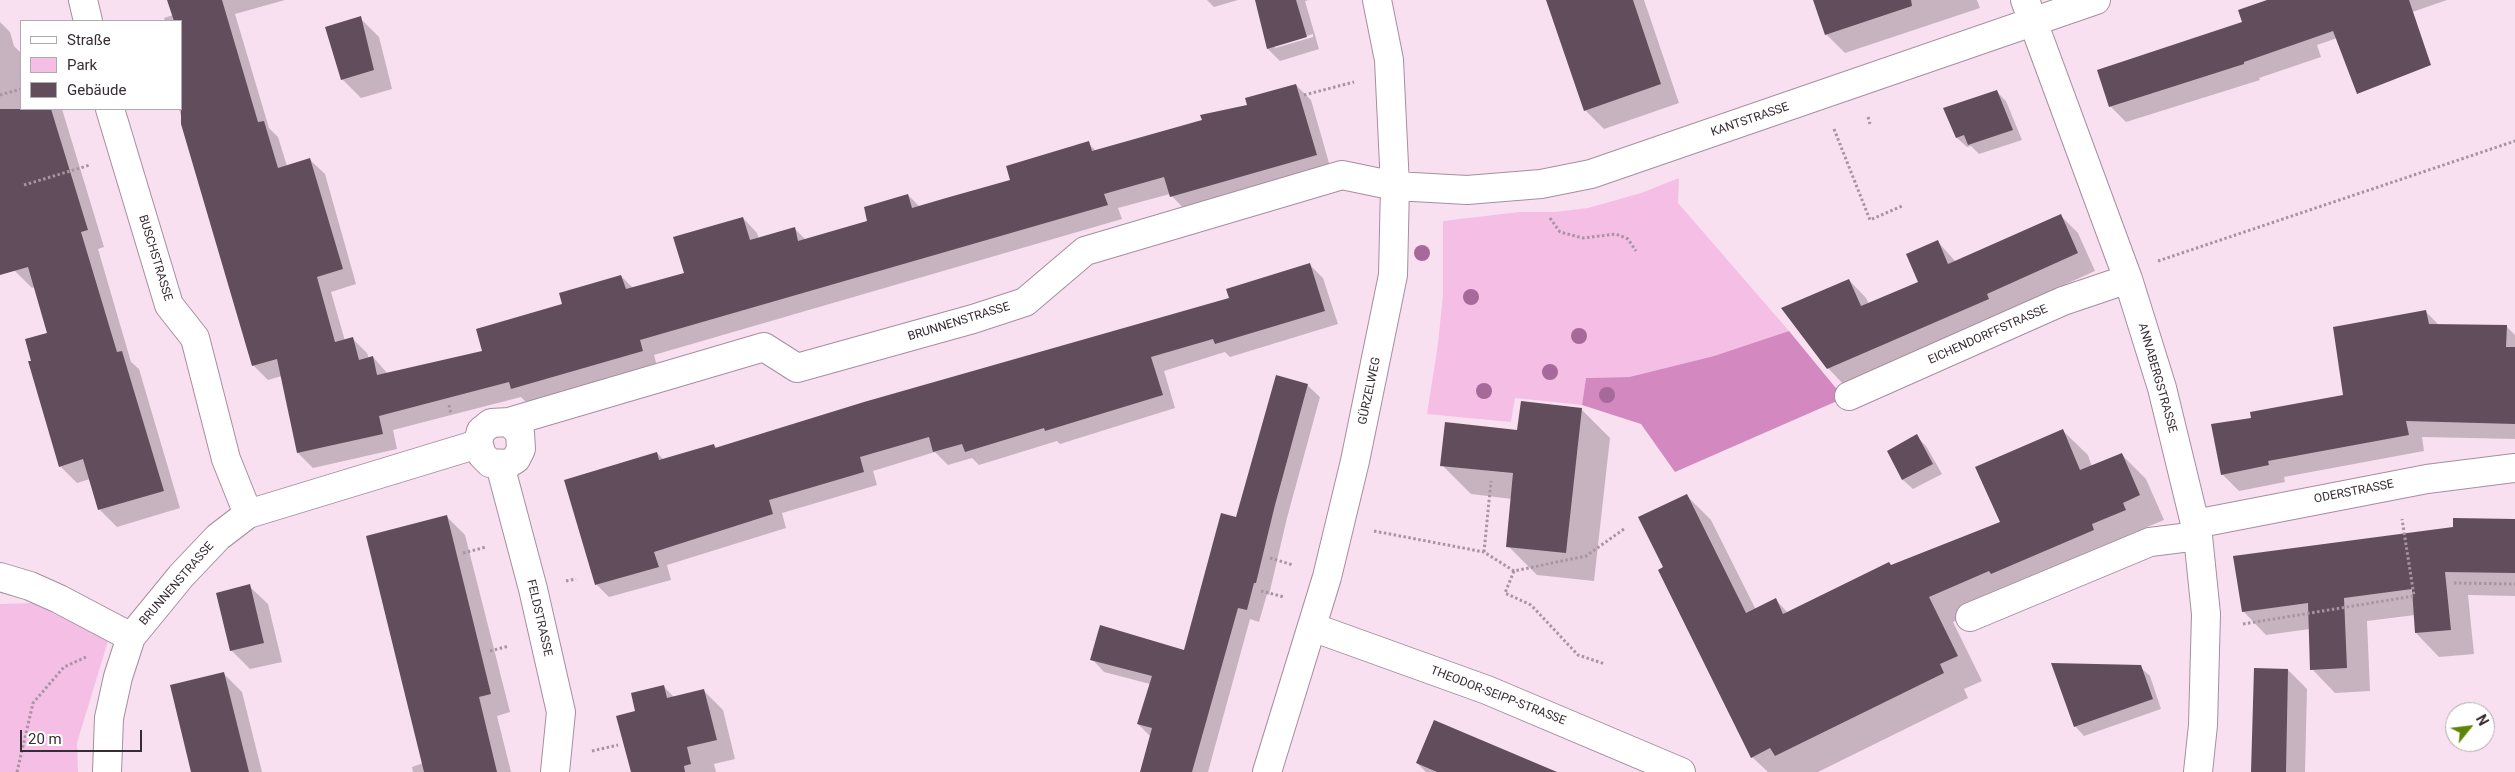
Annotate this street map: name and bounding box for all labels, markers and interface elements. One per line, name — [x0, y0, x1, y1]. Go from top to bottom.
legend — [20, 20, 182, 110]
text: Straße — [67, 31, 111, 49]
text: Park — [67, 56, 97, 74]
text: Gebäude — [67, 81, 126, 99]
street label: KANTSTRASSE — [1709, 100, 1791, 140]
street label: BUSCHSTRASSE — [135, 213, 175, 303]
street label: BRUNNENSTRASSE — [906, 300, 1012, 344]
street label: EICHENDORFFSTRASSE — [1926, 302, 2050, 368]
street label: ANNABERGSTRASSE — [2134, 322, 2180, 434]
street label: GÜRZELWEG — [1356, 356, 1384, 426]
street label: ODERSTRASSE — [2313, 477, 2395, 507]
street label: BRUNNENSTRASSE — [137, 539, 217, 629]
street label: FELDSTRASSE — [523, 578, 555, 658]
street label: THEODOR-SEIPP-STRASSE — [1428, 663, 1568, 729]
north arrow — [2445, 702, 2495, 752]
text: N — [2473, 712, 2492, 728]
scale bar — [22, 720, 145, 752]
text: 20 m — [28, 730, 62, 748]

